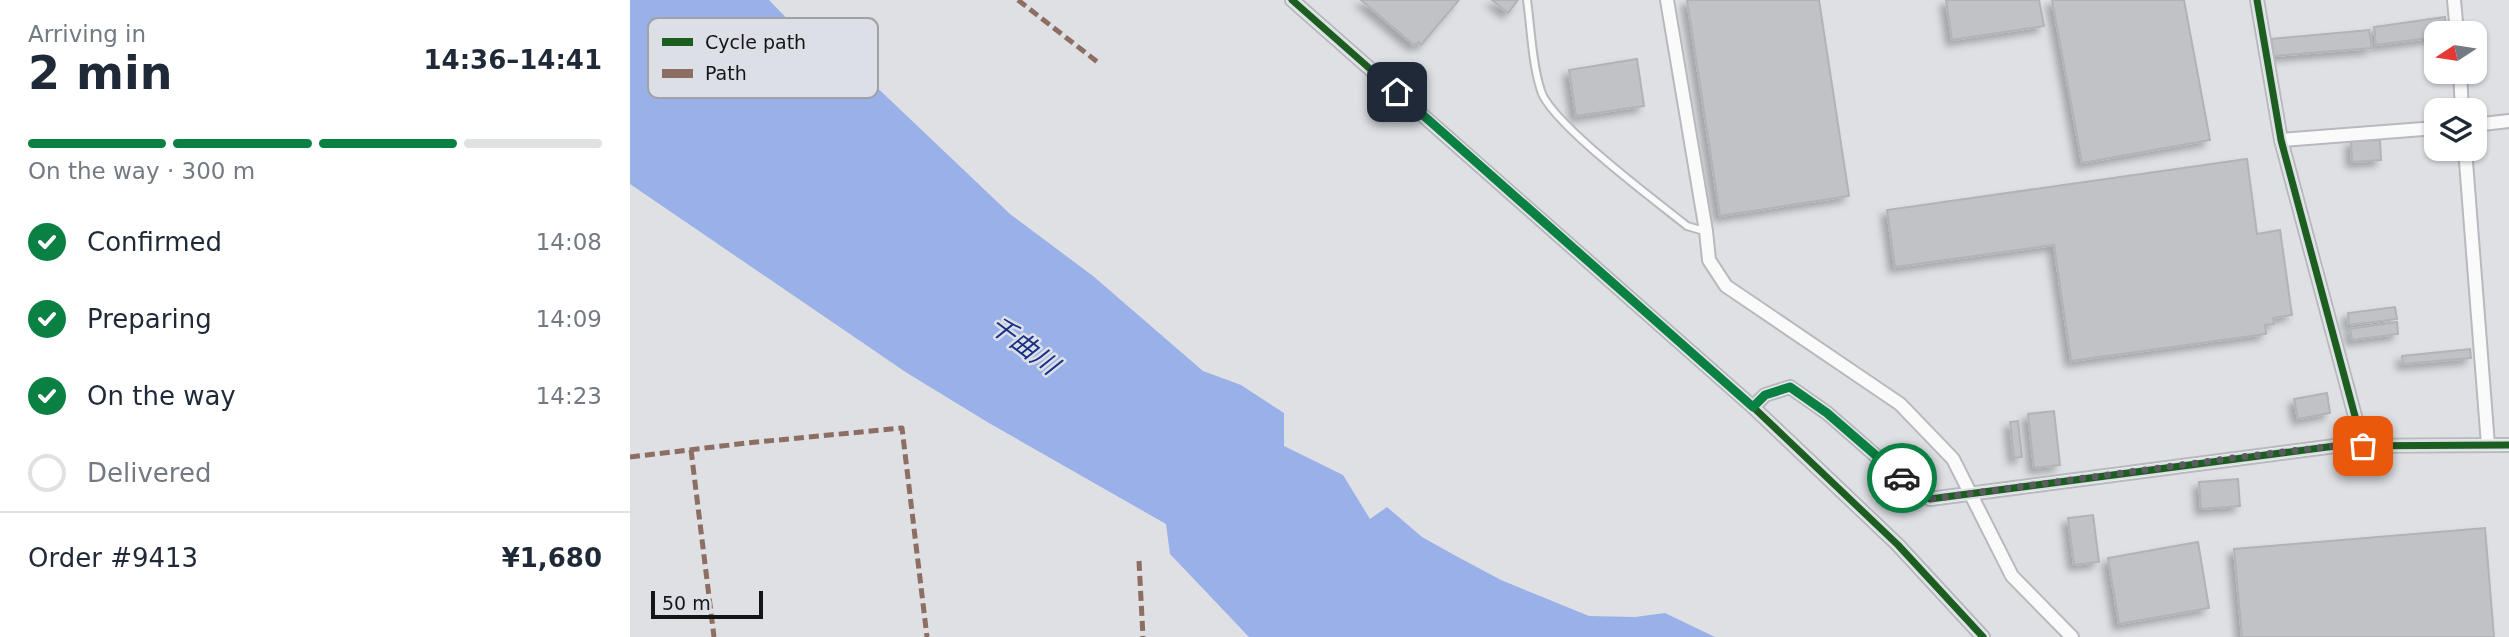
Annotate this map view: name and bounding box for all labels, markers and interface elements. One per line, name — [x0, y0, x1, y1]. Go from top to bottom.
legend — [648, 18, 878, 98]
text: Arriving in — [28, 21, 146, 47]
north arrow — [2424, 21, 2487, 84]
map controls — [2424, 21, 2487, 161]
text: Cycle path — [705, 31, 806, 53]
text: 14:36–14:41 — [423, 45, 602, 75]
text: 2 min — [28, 46, 172, 100]
text: Path — [705, 62, 747, 84]
pin — [1367, 62, 1427, 122]
icon: home — [1378, 73, 1416, 111]
button: layers — [2424, 98, 2487, 161]
text: On the way · 300 m — [28, 158, 255, 184]
icon: check — [28, 223, 66, 261]
text: Confirmed — [87, 227, 222, 257]
text: 14:08 — [536, 229, 602, 255]
icon: check — [28, 300, 66, 338]
text: Preparing — [87, 304, 212, 334]
text: 14:09 — [536, 306, 602, 332]
water label: 千曲川 — [984, 310, 1067, 382]
icon: check — [28, 377, 66, 415]
text: On the way — [87, 381, 236, 411]
text: 14:23 — [536, 383, 602, 409]
pin — [2333, 416, 2393, 476]
icon: bag — [2344, 427, 2382, 465]
courier — [1867, 443, 1937, 513]
text: Delivered — [87, 458, 211, 488]
icon: car — [1883, 459, 1921, 497]
text: Order #9413 — [28, 543, 198, 573]
text: ¥1,680 — [502, 543, 602, 573]
scale bar — [651, 588, 763, 620]
text: 50 m — [662, 592, 711, 614]

